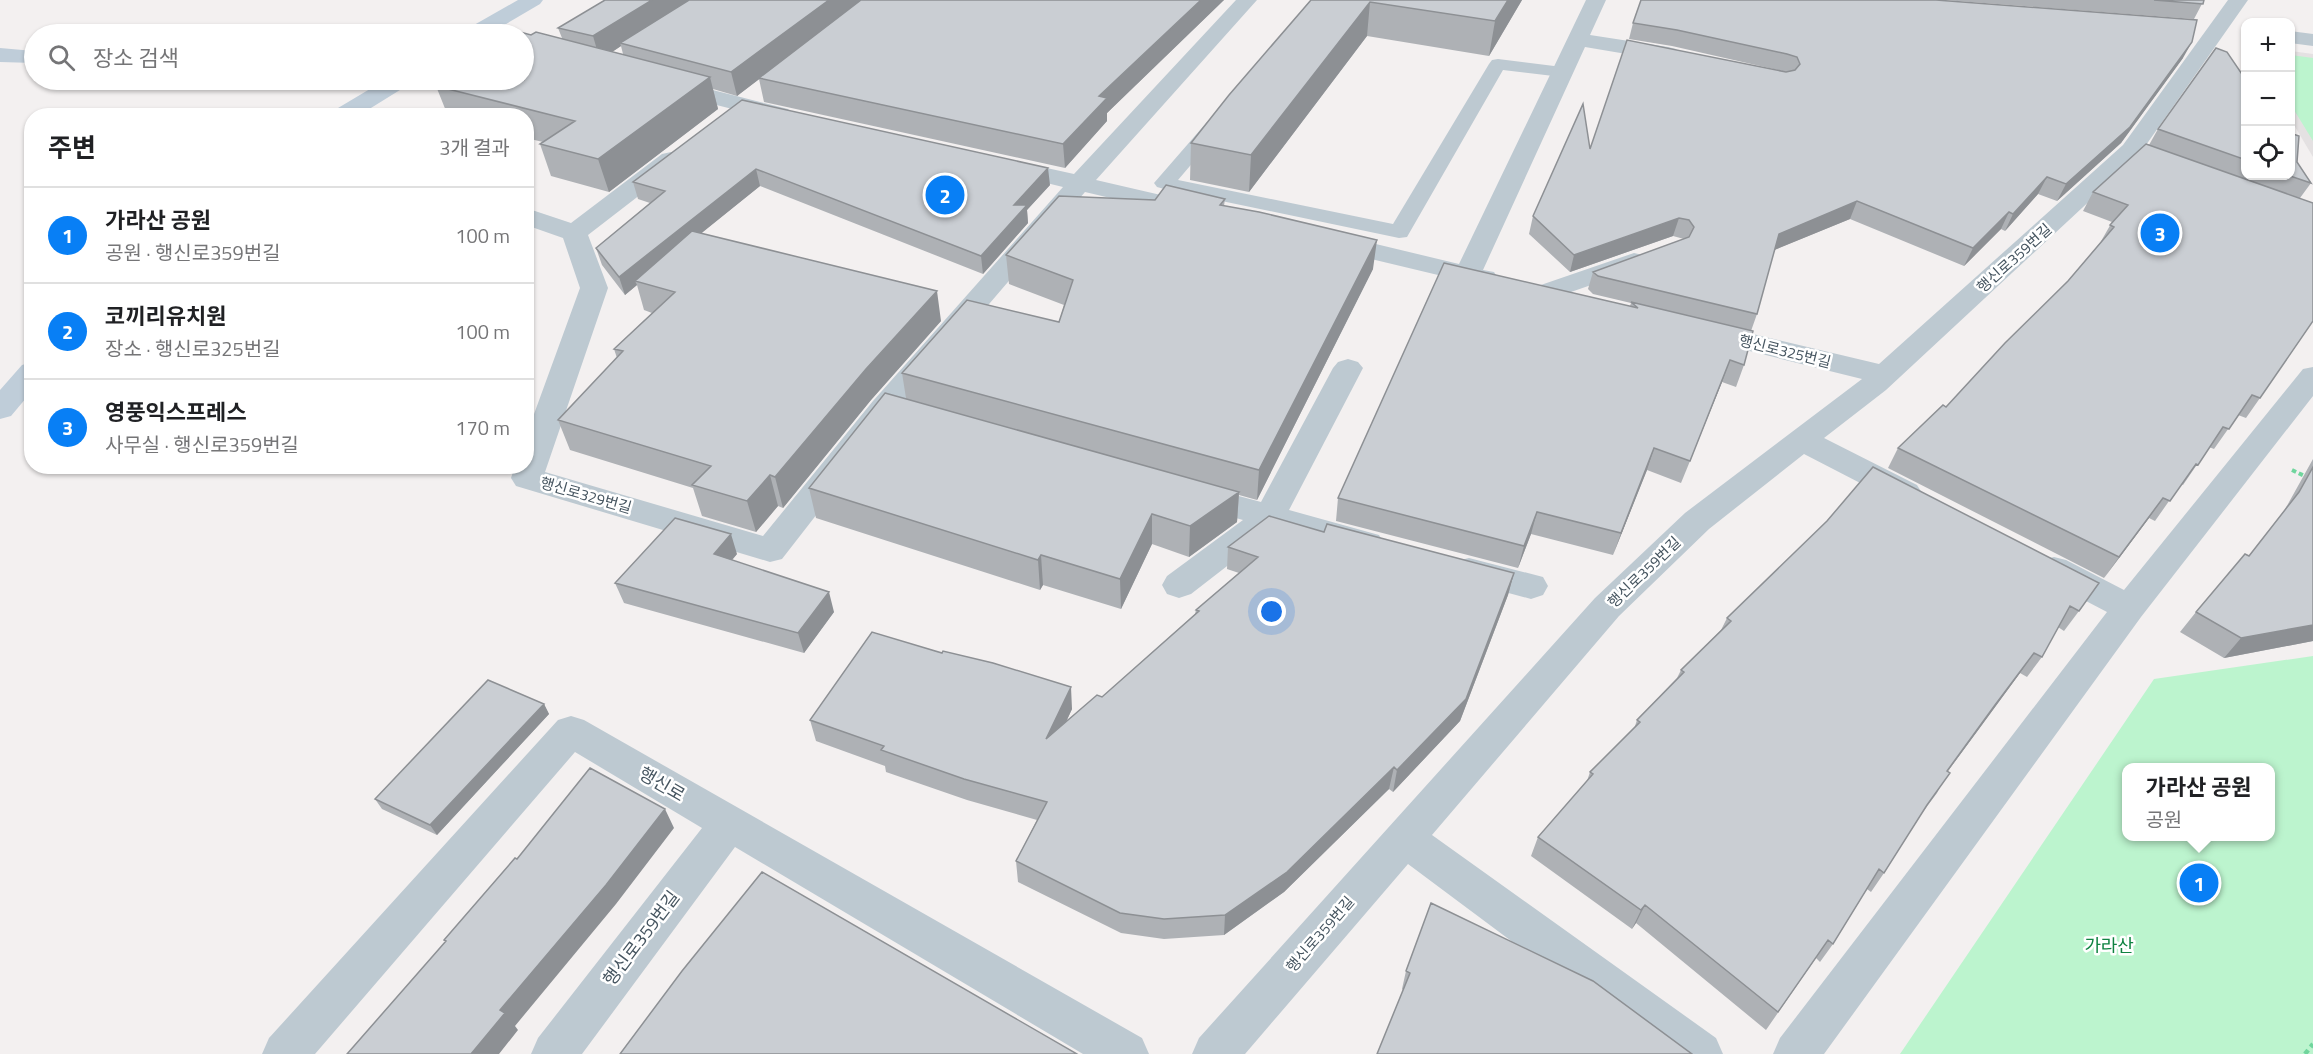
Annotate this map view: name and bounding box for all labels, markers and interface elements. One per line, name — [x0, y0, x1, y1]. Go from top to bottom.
map controls — [2241, 18, 2295, 180]
button: + — [2241, 18, 2295, 72]
search box — [24, 24, 534, 90]
icon: search — [45, 41, 78, 74]
text: 장소 검색 — [93, 41, 179, 75]
button: − — [2241, 72, 2295, 126]
button: locate — [2241, 126, 2295, 180]
text: 주변 — [48, 128, 96, 167]
text: 3개 결과 — [439, 132, 510, 163]
pin: 2 — [926, 172, 964, 218]
text: 가라산 공원 — [105, 203, 211, 237]
pin: 3 — [2140, 210, 2180, 256]
street label: 행신로359번길 — [1971, 218, 2057, 298]
text: 1 — [62, 220, 73, 251]
text: 100 m — [455, 220, 510, 251]
text: 공원 · 행신로359번길 — [105, 237, 281, 268]
text: 코끼리유치원 — [105, 299, 226, 333]
text: 2 — [62, 316, 73, 347]
text: 100 m — [455, 316, 510, 347]
street label: 행신로325번길 — [1737, 328, 1833, 374]
text: 장소 · 행신로325번길 — [105, 333, 281, 364]
text: 영풍익스프레스 — [105, 395, 247, 429]
text: 3 — [62, 412, 73, 443]
text: 170 m — [455, 412, 510, 443]
text: 사무실 · 행신로359번길 — [105, 429, 299, 460]
street label: 행신로329번길 — [538, 471, 634, 519]
street label: 행신로359번길 — [1602, 531, 1686, 613]
your location — [1257, 597, 1286, 626]
street label: 행신로 — [634, 760, 690, 808]
popup — [2122, 763, 2275, 841]
text: 가라산 공원 — [2145, 770, 2252, 804]
text: 공원 — [2145, 804, 2182, 835]
pin: 1 — [2180, 860, 2218, 906]
street label: 행신로359번길 — [596, 885, 686, 991]
street label: 행신로359번길 — [1280, 891, 1360, 977]
park label: 가라산 — [2084, 932, 2134, 959]

